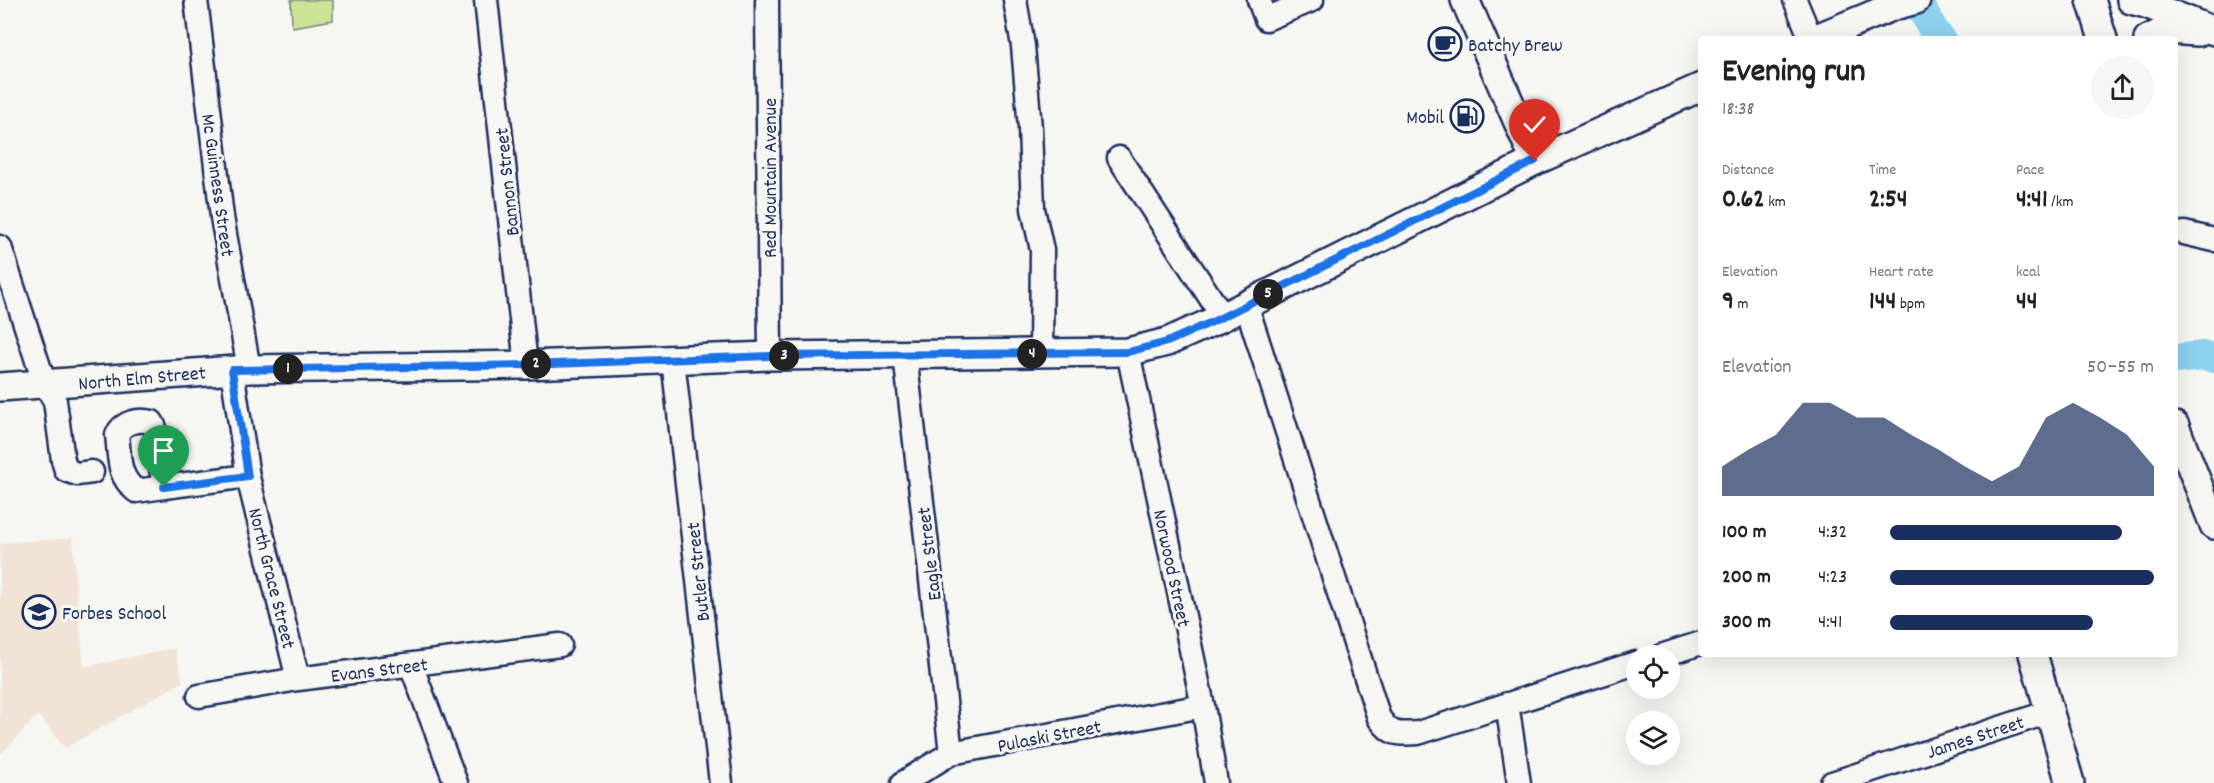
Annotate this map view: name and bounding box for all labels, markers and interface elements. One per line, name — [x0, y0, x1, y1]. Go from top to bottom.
cafe icon: Batchy Brew — [1427, 26, 1463, 62]
place label: Batchy Brew — [1468, 33, 1563, 61]
text: Evening run — [1722, 50, 1866, 97]
button: share — [2091, 56, 2154, 119]
text: 18:38 — [1722, 96, 1755, 124]
street label: Red Mountain Avenue — [758, 98, 786, 258]
fuel station icon: Mobil — [1449, 98, 1485, 134]
pin — [1509, 99, 1560, 161]
place label: Mobil — [1406, 105, 1444, 133]
icon: check — [1518, 108, 1551, 141]
street label: Mc Guinness Street — [192, 112, 240, 259]
street label: Bannon Street — [489, 126, 529, 237]
text: Distance — [1722, 159, 1774, 182]
text: Time — [1869, 159, 1896, 182]
text: Pace — [2016, 159, 2044, 182]
text: 0.62 — [1722, 182, 1765, 219]
text: 2:54 — [1869, 182, 1908, 219]
text: 4:41 — [2016, 182, 2048, 219]
text: km — [1765, 191, 1786, 214]
text: /km — [2048, 191, 2073, 214]
text: Elevation — [1722, 261, 1778, 284]
text: Heart rate — [1869, 261, 1934, 284]
text: kcal — [2016, 261, 2040, 284]
pin: 5 — [1253, 279, 1283, 309]
text: 5 — [1264, 282, 1272, 305]
text: 9 — [1722, 284, 1734, 321]
text: 144 — [1869, 284, 1896, 321]
text: 44 — [2016, 284, 2038, 321]
text: m — [1734, 293, 1749, 316]
text: bpm — [1896, 293, 1925, 316]
pin: 4 — [1017, 339, 1047, 369]
pin: 3 — [769, 341, 799, 371]
text: 4 — [1029, 342, 1035, 365]
text: 3 — [780, 344, 788, 367]
pin: 2 — [521, 349, 551, 379]
text: 2 — [533, 352, 540, 375]
pin: 1 — [273, 354, 303, 384]
text: Elevation — [1722, 354, 1792, 382]
text: 50–55 m — [2087, 354, 2154, 382]
text: 1 — [286, 357, 290, 380]
street label: North Elm Street — [77, 360, 207, 400]
pin — [138, 425, 189, 487]
icon: arrive — [147, 434, 180, 467]
street label: North Grace Street — [239, 505, 301, 652]
street label: Eagle Street — [911, 505, 951, 602]
street label: Norwood Street — [1144, 507, 1196, 630]
text: 100 m — [1722, 519, 1767, 547]
text: 4:32 — [1818, 519, 1847, 547]
street label: Butler Street — [681, 521, 719, 623]
text: 200 m — [1722, 564, 1771, 592]
text: 4:23 — [1818, 564, 1847, 592]
school or university icon: Forbes School — [21, 594, 57, 630]
place label: Forbes School — [62, 601, 167, 629]
text: 300 m — [1722, 609, 1771, 637]
text: 4:41 — [1818, 609, 1842, 637]
map controls — [1626, 645, 1680, 765]
button: locate — [1626, 645, 1680, 699]
street label: Evans Street — [329, 652, 430, 692]
street label: James Street — [1924, 710, 2028, 768]
button: layers — [1626, 711, 1680, 765]
street label: Pulaski Street — [995, 714, 1104, 762]

